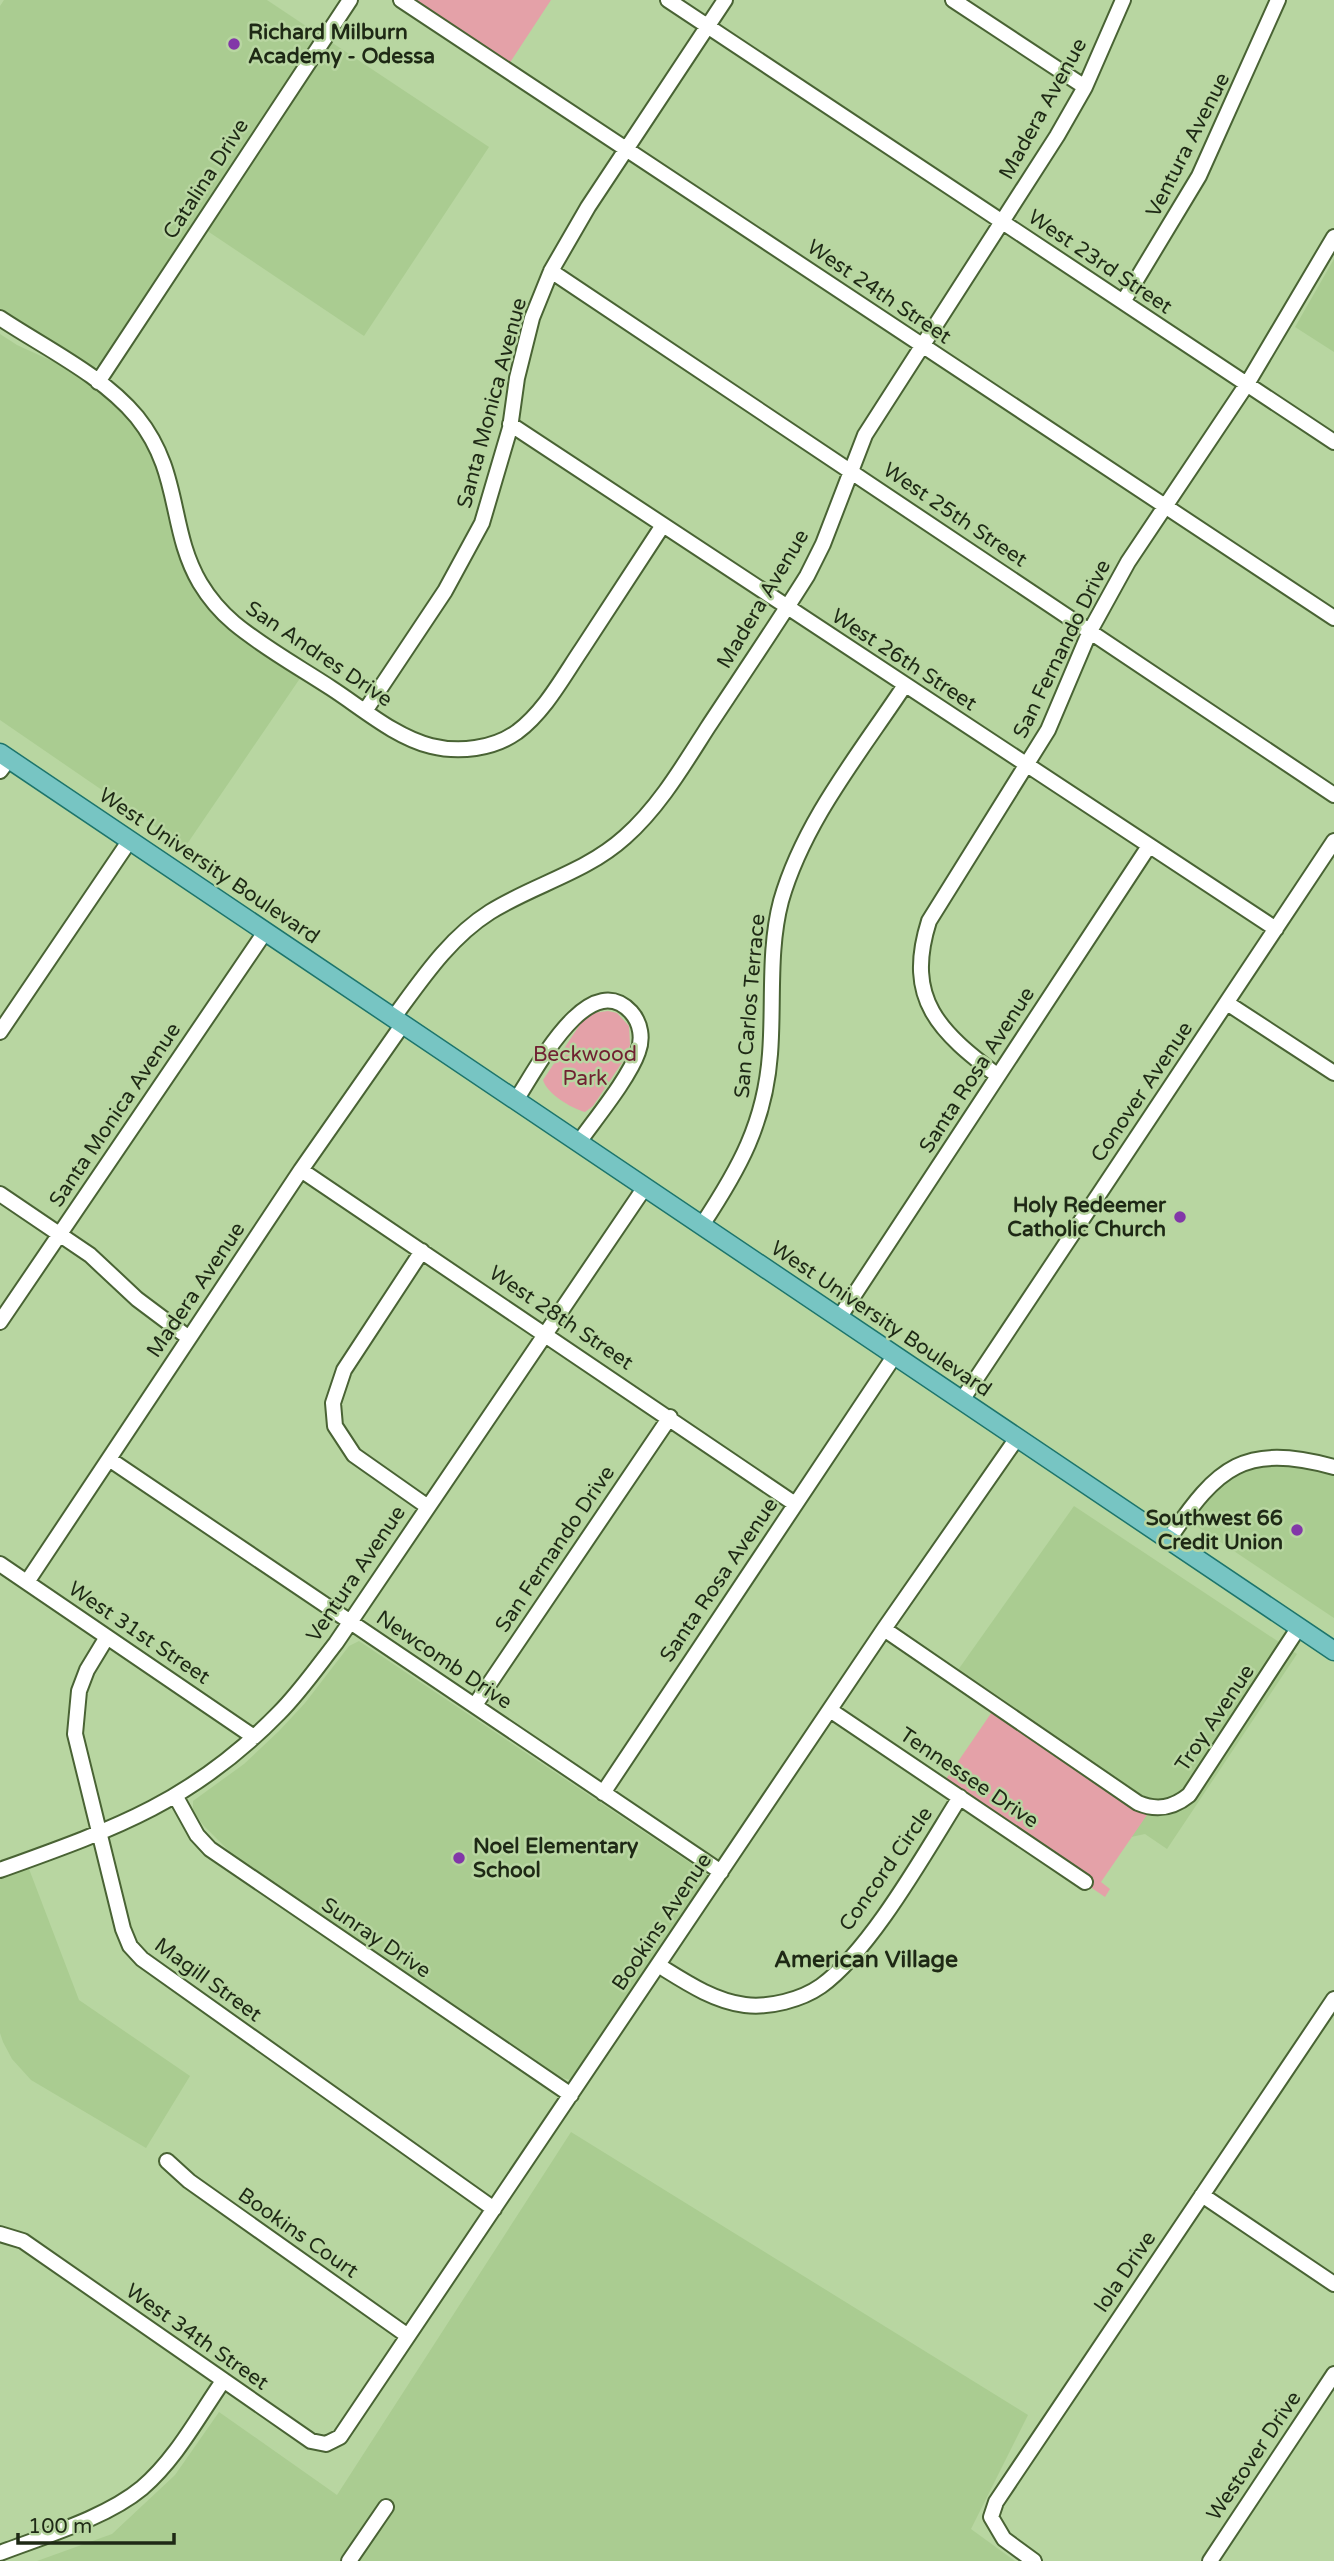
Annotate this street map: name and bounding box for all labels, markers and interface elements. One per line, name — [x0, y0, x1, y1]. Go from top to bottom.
place label: Richard Milburn Academy - Odessa — [248, 20, 435, 69]
street label: Madera Avenue — [994, 34, 1092, 184]
marker: Richard Milburn Academy - Odessa — [226, 36, 242, 52]
street label: Ventura Avenue — [1141, 68, 1235, 222]
street label: Catalina Drive — [158, 114, 254, 244]
street label: West 23rd Street — [1023, 205, 1177, 319]
street label: West 24th Street — [802, 235, 956, 349]
street label: Santa Monica Avenue — [452, 295, 532, 511]
street label: West 25th Street — [878, 458, 1032, 572]
street label: Madera Avenue — [712, 525, 814, 673]
street label: San Fernando Drive — [1008, 556, 1116, 742]
street label: San Andres Drive — [241, 596, 397, 712]
street label: West 26th Street — [827, 604, 981, 716]
street label: West University Boulevard — [94, 783, 324, 949]
street label: San Carlos Terrace — [729, 913, 771, 1099]
street label: Santa Rosa Avenue — [914, 982, 1040, 1158]
street label: Conover Avenue — [1086, 1017, 1198, 1167]
street label: Santa Monica Avenue — [44, 1018, 186, 1212]
park label: Beckwood Park — [533, 1042, 637, 1091]
place label: Holy Redeemer Catholic Church — [1007, 1193, 1167, 1242]
marker: Holy Redeemer Catholic Church — [1172, 1209, 1188, 1225]
street label: Madera Avenue — [142, 1218, 251, 1362]
street label: West University Boulevard — [766, 1236, 996, 1402]
street label: West 28th Street — [484, 1261, 638, 1375]
street label: San Fernando Drive — [490, 1461, 620, 1637]
street label: Santa Rosa Avenue — [655, 1493, 783, 1667]
street label: Ventura Avenue — [301, 1501, 411, 1647]
place label: Southwest 66 Credit Union — [1146, 1506, 1283, 1555]
marker: Southwest 66 Credit Union — [1289, 1522, 1305, 1538]
street label: West 31st Street — [63, 1576, 215, 1690]
street label: Newcomb Drive — [371, 1605, 517, 1715]
street label: Troy Avenue — [1170, 1660, 1260, 1776]
street label: Tennessee Drive — [895, 1722, 1043, 1834]
street label: Concord Circle — [834, 1802, 938, 1936]
place label: Noel Elementary School — [473, 1834, 639, 1883]
street label: Bookins Avenue — [607, 1849, 717, 1995]
marker: Noel Elementary School — [451, 1850, 467, 1866]
street label: Sunray Drive — [317, 1892, 435, 1984]
street label: Magill Street — [149, 1933, 267, 2027]
district label: American Village — [774, 1946, 958, 1974]
street label: Bookins Court — [233, 2182, 363, 2284]
street label: Iola Drive — [1089, 2227, 1161, 2317]
street label: West 34th Street — [121, 2278, 273, 2396]
street label: Westover Drive — [1201, 2386, 1307, 2525]
scale bar — [18, 2502, 173, 2546]
text: 100 m — [28, 2514, 92, 2539]

